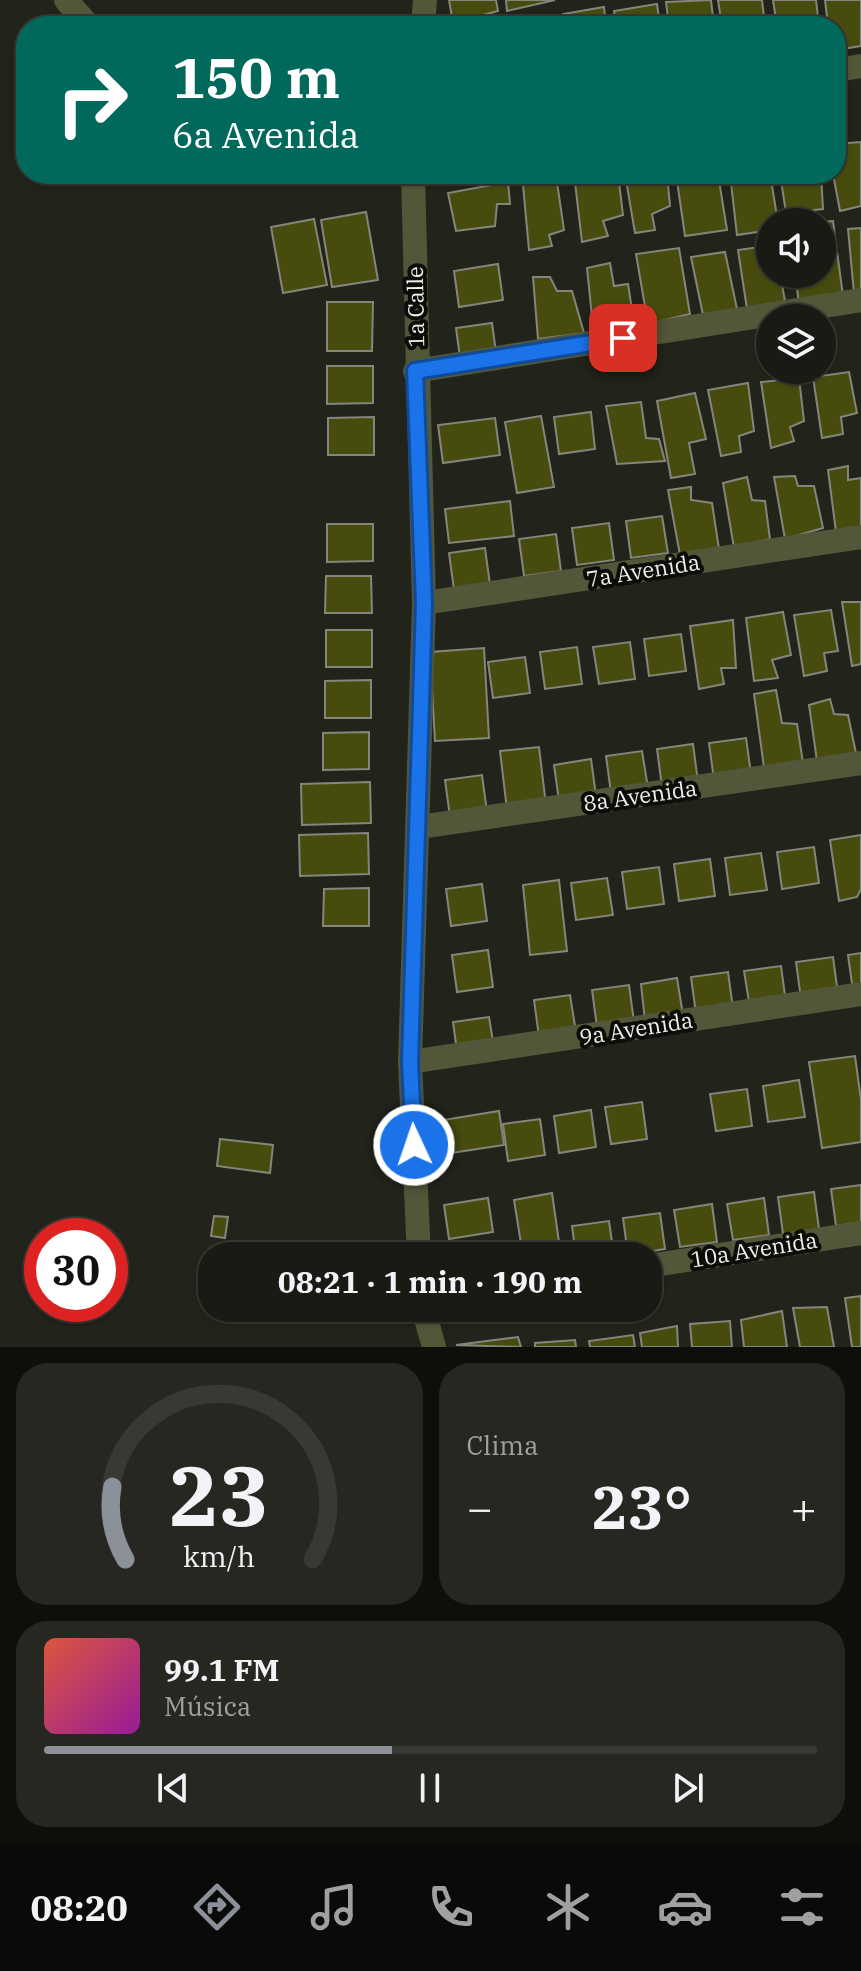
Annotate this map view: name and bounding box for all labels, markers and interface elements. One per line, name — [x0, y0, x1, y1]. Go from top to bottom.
text: 150 m — [172, 41, 340, 113]
icon: right — [40, 48, 144, 152]
text: 6a Avenida — [172, 111, 359, 158]
map controls — [756, 208, 836, 384]
button: sound — [756, 208, 836, 288]
street label: 1a Calle — [400, 266, 430, 348]
pin — [589, 304, 657, 372]
button: layers — [756, 304, 836, 384]
icon: arrive — [601, 316, 645, 360]
street label: 7a Avenida — [584, 547, 702, 593]
street label: 8a Avenida — [581, 773, 699, 817]
street label: 9a Avenida — [577, 1005, 695, 1051]
position arrow — [372, 1103, 456, 1187]
speed limit sign: 30 — [24, 1218, 128, 1322]
street label: 10a Avenida — [689, 1225, 819, 1273]
text: 08:21 · 1 min · 190 m — [278, 1262, 582, 1301]
text: Clima — [467, 1428, 538, 1462]
text: 23 — [169, 1441, 269, 1549]
text: 23° — [592, 1467, 692, 1546]
text: − — [467, 1479, 493, 1536]
text: + — [791, 1479, 817, 1536]
text: km/h — [183, 1538, 255, 1575]
text: 99.1 FM — [164, 1650, 279, 1689]
text: Música — [164, 1689, 251, 1723]
icon: previous — [151, 1766, 195, 1810]
icon: pause — [408, 1766, 452, 1810]
icon: next — [666, 1766, 710, 1810]
icon: directions — [189, 1879, 245, 1935]
icon: music — [306, 1879, 362, 1935]
icon: phone — [423, 1879, 479, 1935]
icon: climate — [540, 1879, 596, 1935]
icon: car — [657, 1879, 713, 1935]
icon: filters — [774, 1879, 830, 1935]
text: 08:20 — [31, 1884, 128, 1931]

